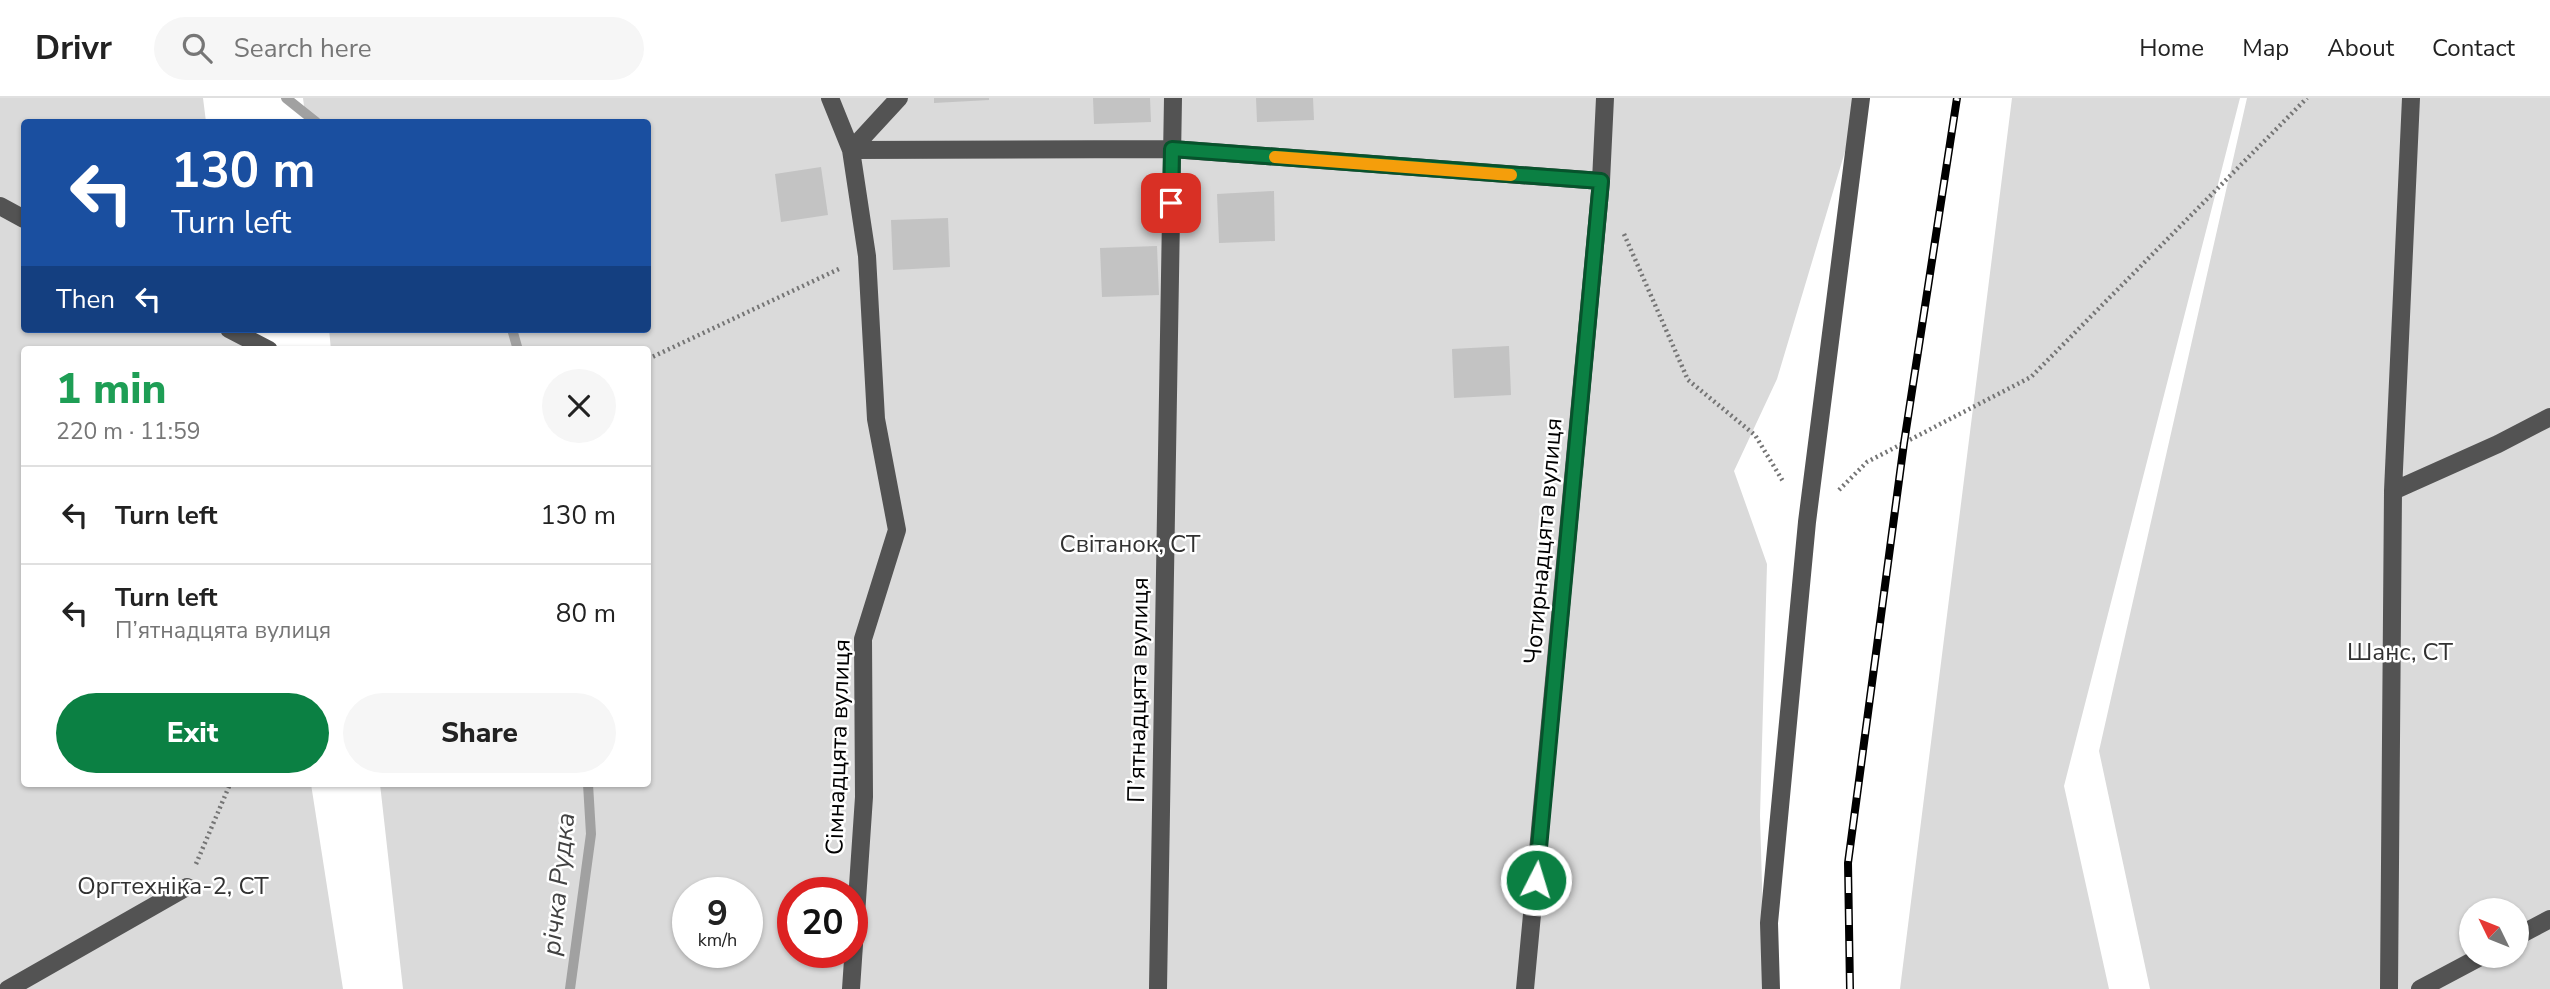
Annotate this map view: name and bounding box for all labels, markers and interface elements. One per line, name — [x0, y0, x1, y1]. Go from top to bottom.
search box — [154, 17, 644, 80]
text: Drivr — [35, 26, 112, 71]
icon: search — [178, 29, 216, 67]
text: Search here — [234, 31, 372, 66]
text: Home — [2139, 32, 2204, 64]
text: Map — [2242, 32, 2289, 64]
text: About — [2327, 32, 2394, 64]
text: Contact — [2432, 32, 2515, 64]
text: 130 m — [171, 137, 315, 204]
icon: left — [56, 147, 147, 238]
pin — [1141, 173, 1201, 233]
icon: arrive — [1152, 184, 1190, 222]
text: Turn left — [171, 201, 291, 244]
icon: left — [129, 280, 167, 318]
text: Then — [56, 282, 115, 317]
text: 1 min — [56, 361, 166, 418]
button: close — [542, 369, 616, 443]
text: 220 m · 11:59 — [56, 416, 201, 447]
street label: Чотирнадцята вулиця — [1516, 417, 1570, 665]
icon: left — [56, 496, 94, 534]
text: Turn left — [115, 498, 218, 533]
text: 130 m — [540, 498, 616, 533]
park label: Світанок, СТ — [1060, 528, 1201, 560]
street label: П’ятнадцята вулиця — [1120, 577, 1156, 803]
text: Turn left — [115, 580, 218, 615]
icon: left — [56, 594, 94, 632]
text: 80 m — [556, 596, 616, 631]
text: П’ятнадцята вулиця — [115, 615, 331, 646]
park label: Шанс, СТ — [2347, 636, 2453, 668]
street label: Сімнадцята вулиця — [818, 638, 858, 856]
button: Exit — [56, 693, 329, 773]
button: Share — [343, 693, 616, 773]
water label: річка Рудка — [534, 811, 583, 957]
position arrow — [1499, 843, 1573, 917]
park label: Оргтехніка-2, СТ — [77, 870, 269, 902]
speed limit sign: 20 — [777, 877, 868, 968]
text: 9 — [707, 890, 728, 937]
north arrow — [2459, 898, 2529, 968]
map controls — [2459, 898, 2529, 968]
text: km/h — [698, 928, 737, 952]

